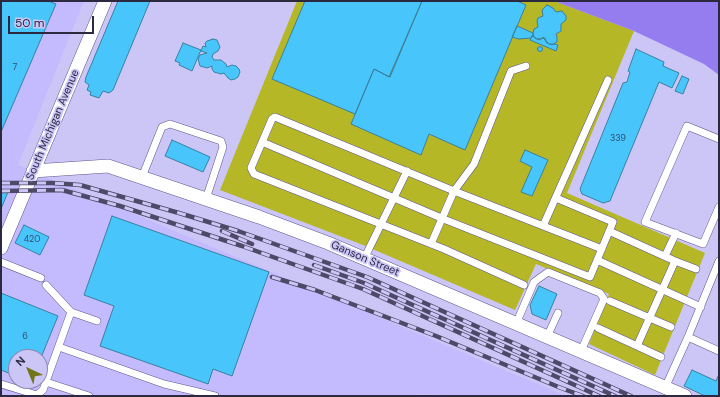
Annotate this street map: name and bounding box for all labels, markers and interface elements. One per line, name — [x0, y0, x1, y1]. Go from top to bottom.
scale bar — [10, 8, 96, 34]
text: 50 m — [15, 15, 44, 31]
house number: 7 — [13, 63, 17, 73]
street label: South Michigan Avenue — [24, 68, 82, 182]
house number: 339 — [610, 134, 626, 144]
house number: 420 — [24, 235, 40, 245]
street label: Ganson Street — [329, 239, 401, 279]
house number: 6 — [22, 332, 28, 342]
north arrow — [8, 349, 48, 389]
text: N — [13, 353, 28, 369]

